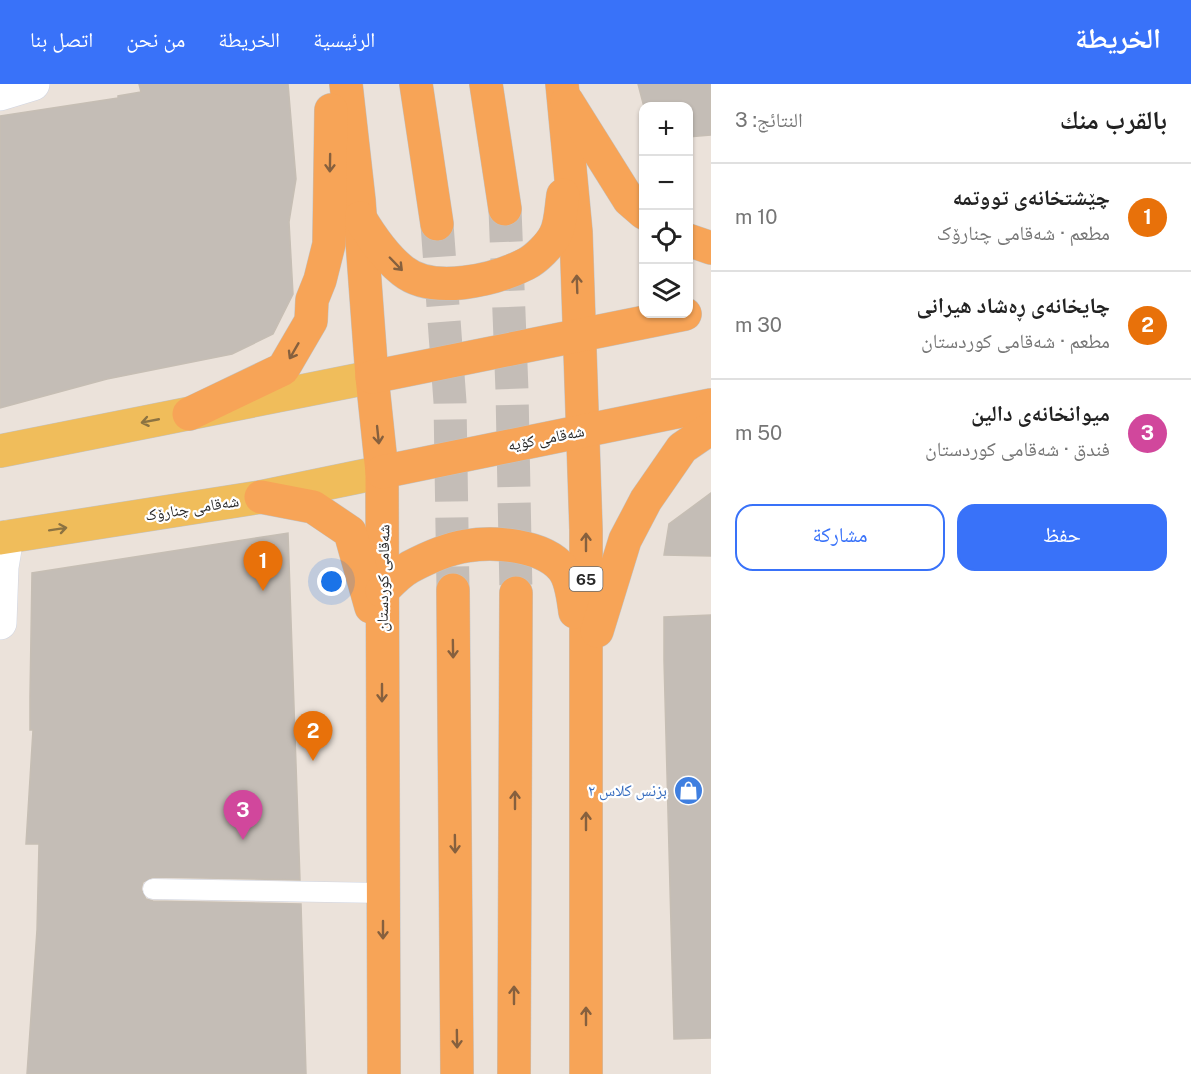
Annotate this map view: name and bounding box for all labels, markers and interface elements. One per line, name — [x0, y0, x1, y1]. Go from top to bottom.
text: الخريطة — [1075, 21, 1161, 54]
text: اتصل بنا — [30, 27, 93, 52]
text: من نحن — [126, 27, 185, 52]
text: الخريطة — [218, 27, 280, 52]
text: الرئيسية — [313, 27, 375, 52]
map controls — [639, 102, 693, 318]
button: + — [639, 102, 693, 156]
text: بالقرب منك — [1060, 104, 1167, 135]
text: النتائج: 3 — [735, 108, 803, 132]
one-way arrow — [325, 153, 336, 173]
button: − — [639, 156, 693, 210]
text: چێشتخانەی تووتمە — [952, 184, 1110, 210]
text: 10 m — [735, 205, 778, 229]
text: 1 — [1143, 205, 1152, 229]
button: locate — [639, 210, 693, 264]
text: مطعم · شەقامی چنارۆک — [937, 221, 1110, 245]
one-way arrow — [389, 256, 403, 271]
button: layers — [639, 264, 693, 318]
one-way arrow — [571, 274, 583, 294]
text: چایخانەی ڕەشاد ھیرانی — [916, 292, 1110, 318]
text: 30 m — [735, 313, 782, 337]
text: 2 — [1141, 313, 1154, 337]
text: مطعم · شەقامی کوردستان — [921, 329, 1110, 353]
one-way arrow — [288, 342, 300, 359]
text: میوانخانەی دالین — [971, 400, 1110, 426]
one-way arrow — [141, 416, 160, 427]
street label: شەقامی کۆیە — [506, 421, 586, 456]
text: 50 m — [735, 421, 782, 445]
text: 3 — [1141, 421, 1154, 445]
one-way arrow — [373, 425, 384, 445]
text: فندق · شەقامی کوردستان — [925, 437, 1110, 461]
street label: شەقامی چنارۆک — [144, 491, 240, 526]
button: مشاركة — [735, 504, 945, 571]
button: حفظ — [957, 504, 1167, 571]
one-way arrow — [47, 523, 67, 534]
street label: شەقامی کوردستان — [373, 524, 394, 632]
one-way arrow — [580, 532, 592, 552]
pin: 1 — [244, 542, 282, 591]
your location — [317, 567, 346, 596]
road number: 65 — [570, 567, 602, 591]
one-way arrow — [447, 638, 459, 658]
one-way arrow — [376, 683, 388, 703]
pin: 2 — [294, 712, 332, 761]
shop icon: بزنس کلاس ٢ — [672, 774, 704, 806]
place label: بزنس کلاس ٢ — [588, 781, 667, 801]
pin: 3 — [224, 790, 262, 840]
one-way arrow — [509, 790, 521, 810]
one-way arrow — [580, 811, 592, 831]
one-way arrow — [449, 833, 461, 853]
one-way arrow — [377, 920, 389, 940]
one-way arrow — [508, 985, 520, 1005]
one-way arrow — [580, 1006, 592, 1026]
one-way arrow — [451, 1028, 463, 1048]

